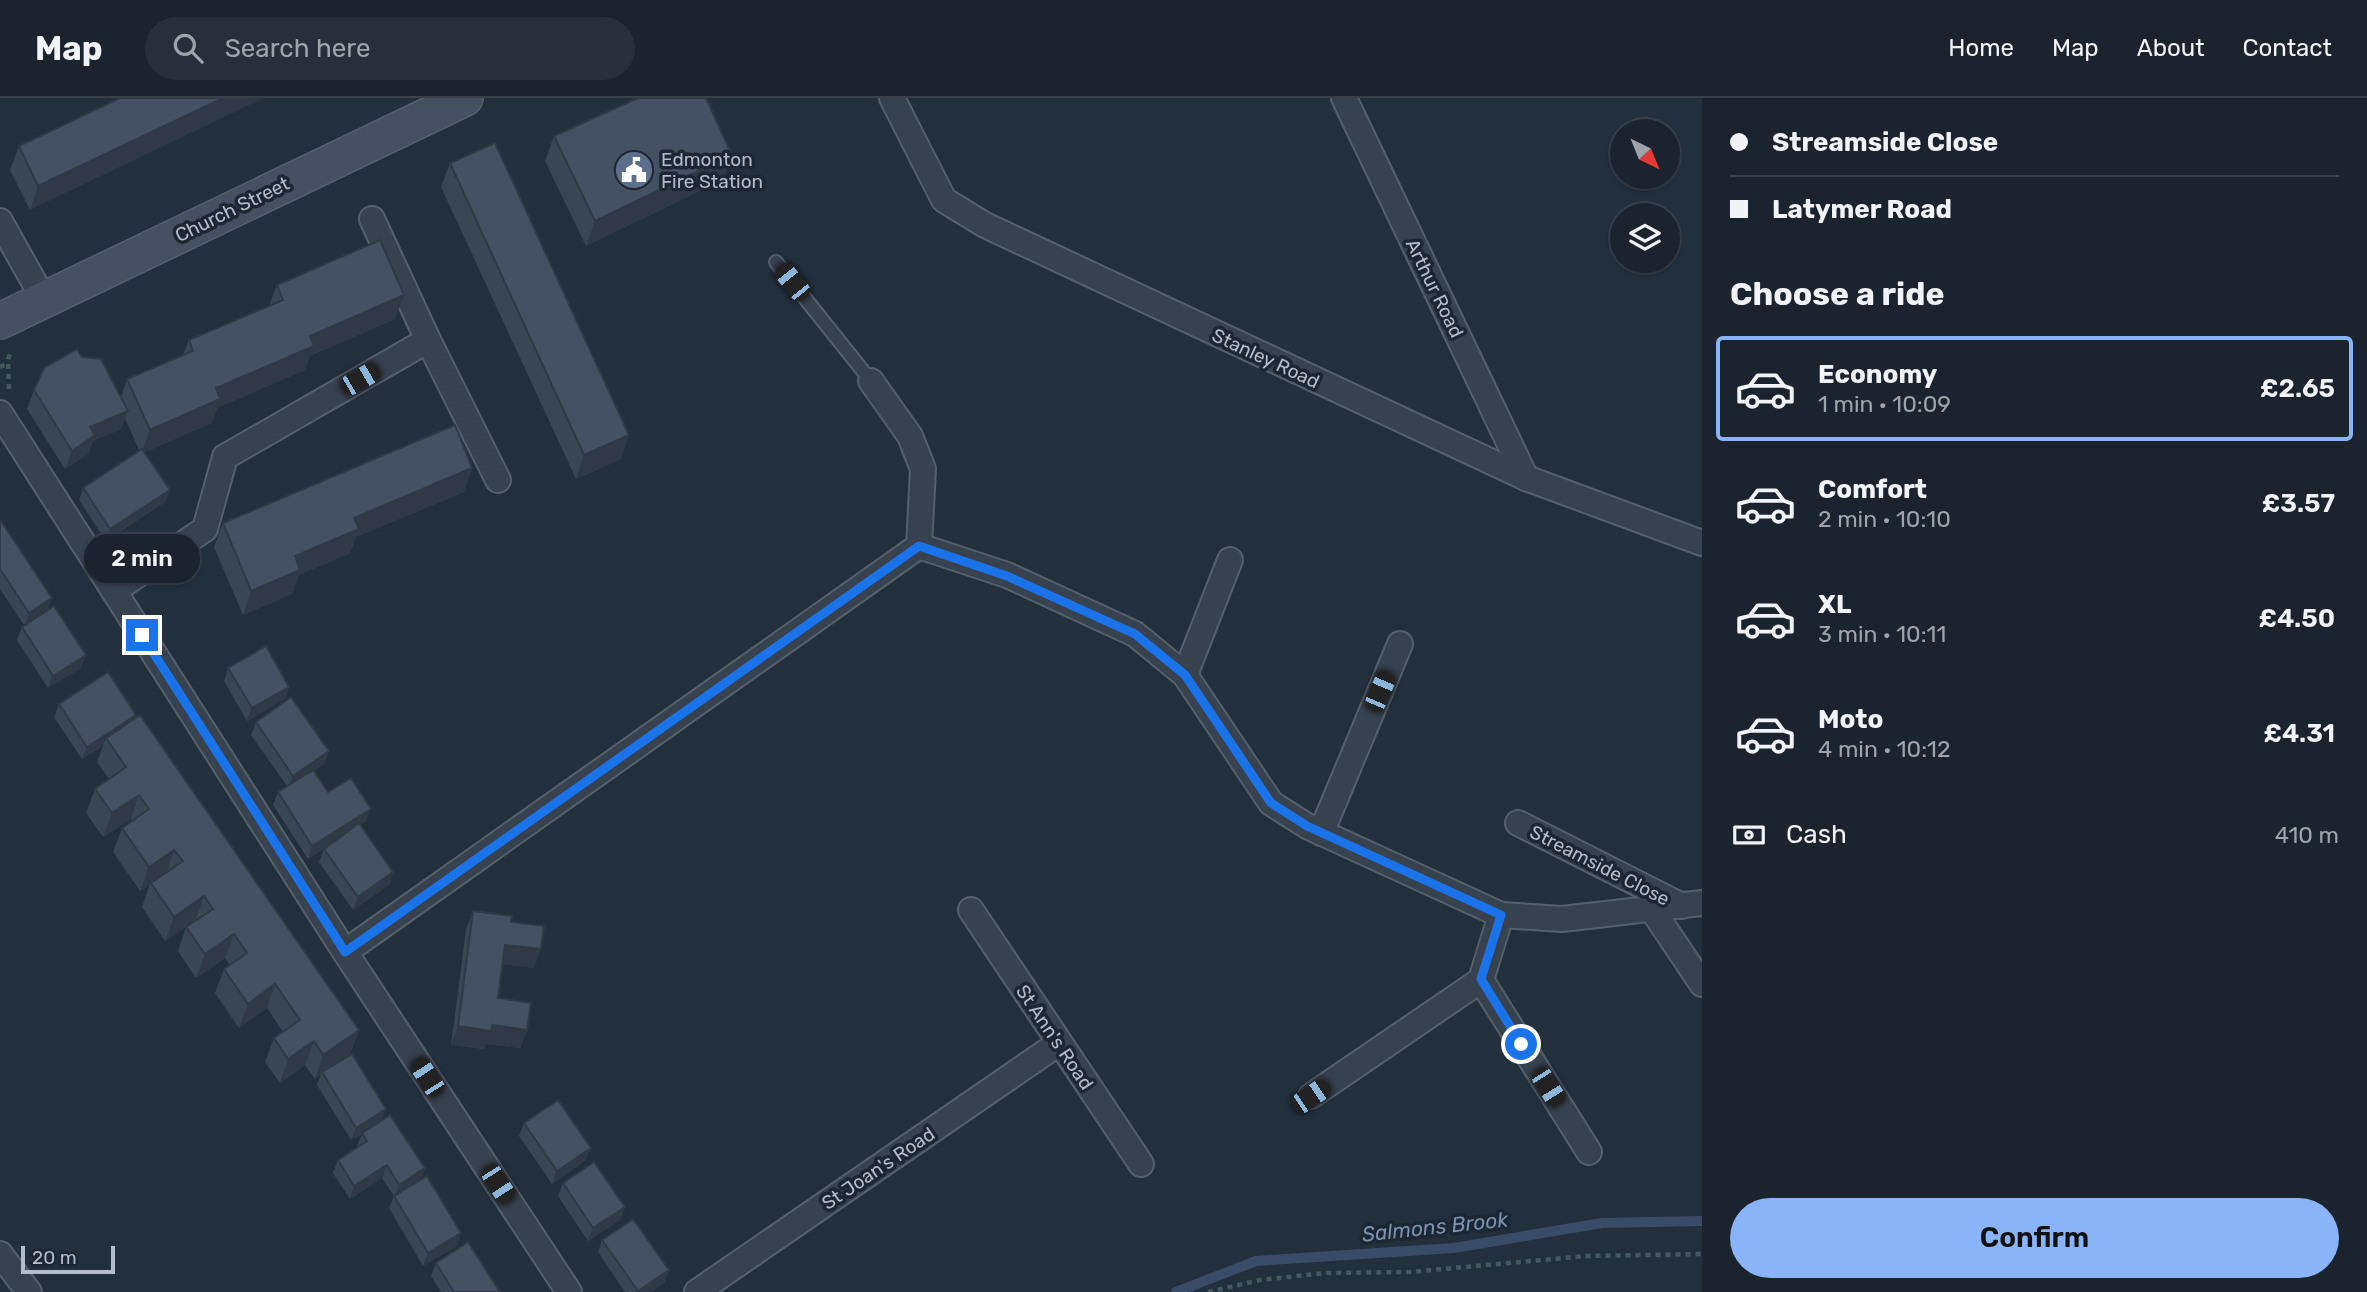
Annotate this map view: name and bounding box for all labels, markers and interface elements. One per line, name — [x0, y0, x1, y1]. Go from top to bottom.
search box — [145, 17, 635, 80]
text: Map — [35, 29, 103, 68]
icon: search — [169, 29, 207, 67]
text: Search here — [225, 33, 370, 64]
text: Home — [1948, 34, 2014, 62]
text: Map — [2052, 34, 2099, 62]
text: About — [2137, 34, 2205, 62]
text: Contact — [2243, 34, 2332, 62]
north arrow — [1610, 119, 1680, 189]
map controls — [1610, 119, 1680, 273]
text: Streamside Close — [1772, 127, 1998, 158]
place label: Edmonton Fire Station — [661, 148, 763, 193]
public building icon: Edmonton Fire Station — [613, 149, 655, 191]
street label: Church Street — [171, 172, 294, 247]
text: Latymer Road — [1772, 194, 1952, 225]
button: layers — [1610, 203, 1680, 273]
street label: Arthur Road — [1401, 235, 1468, 341]
car — [771, 259, 814, 305]
text: Choose a ride — [1730, 275, 1944, 313]
street label: Stanley Road — [1208, 324, 1323, 393]
icon: car — [1734, 357, 1797, 420]
car — [337, 359, 384, 399]
text: Economy — [1818, 359, 1937, 390]
text: £2.65 — [2260, 373, 2335, 404]
text: 1 min · 10:09 — [1818, 390, 1951, 418]
icon: car — [1734, 472, 1797, 535]
text: Comfort — [1818, 474, 1927, 505]
text: £3.57 — [2262, 488, 2335, 519]
text: 2 min · 10:10 — [1818, 505, 1951, 533]
callout: 2 min — [84, 533, 200, 582]
text: 2 min — [111, 544, 173, 572]
icon: car — [1734, 587, 1797, 650]
text: XL — [1818, 589, 1851, 620]
text: £4.50 — [2258, 603, 2335, 634]
route end — [126, 619, 158, 651]
text: 3 min · 10:11 — [1818, 620, 1946, 648]
car — [1363, 668, 1398, 714]
icon: car — [1734, 702, 1797, 765]
text: Moto — [1818, 704, 1883, 735]
text: £4.31 — [2263, 718, 2335, 749]
text: 4 min · 10:12 — [1818, 735, 1950, 763]
icon: cash — [1730, 816, 1768, 854]
text: Cash — [1786, 819, 1847, 850]
street label: Streamside Close — [1526, 820, 1673, 911]
text: 410 m — [2275, 821, 2339, 849]
street label: St Ann's Road — [1011, 980, 1098, 1094]
route start — [1505, 1028, 1537, 1060]
car — [407, 1054, 448, 1100]
car — [1528, 1064, 1569, 1110]
car — [1288, 1076, 1335, 1116]
street label: St Joan's Road — [817, 1122, 939, 1215]
car — [478, 1161, 519, 1207]
button: Confirm — [1730, 1198, 2339, 1278]
water label: Salmons Brook — [1361, 1206, 1510, 1247]
scale bar — [21, 1243, 116, 1275]
text: 20 m — [32, 1246, 77, 1269]

